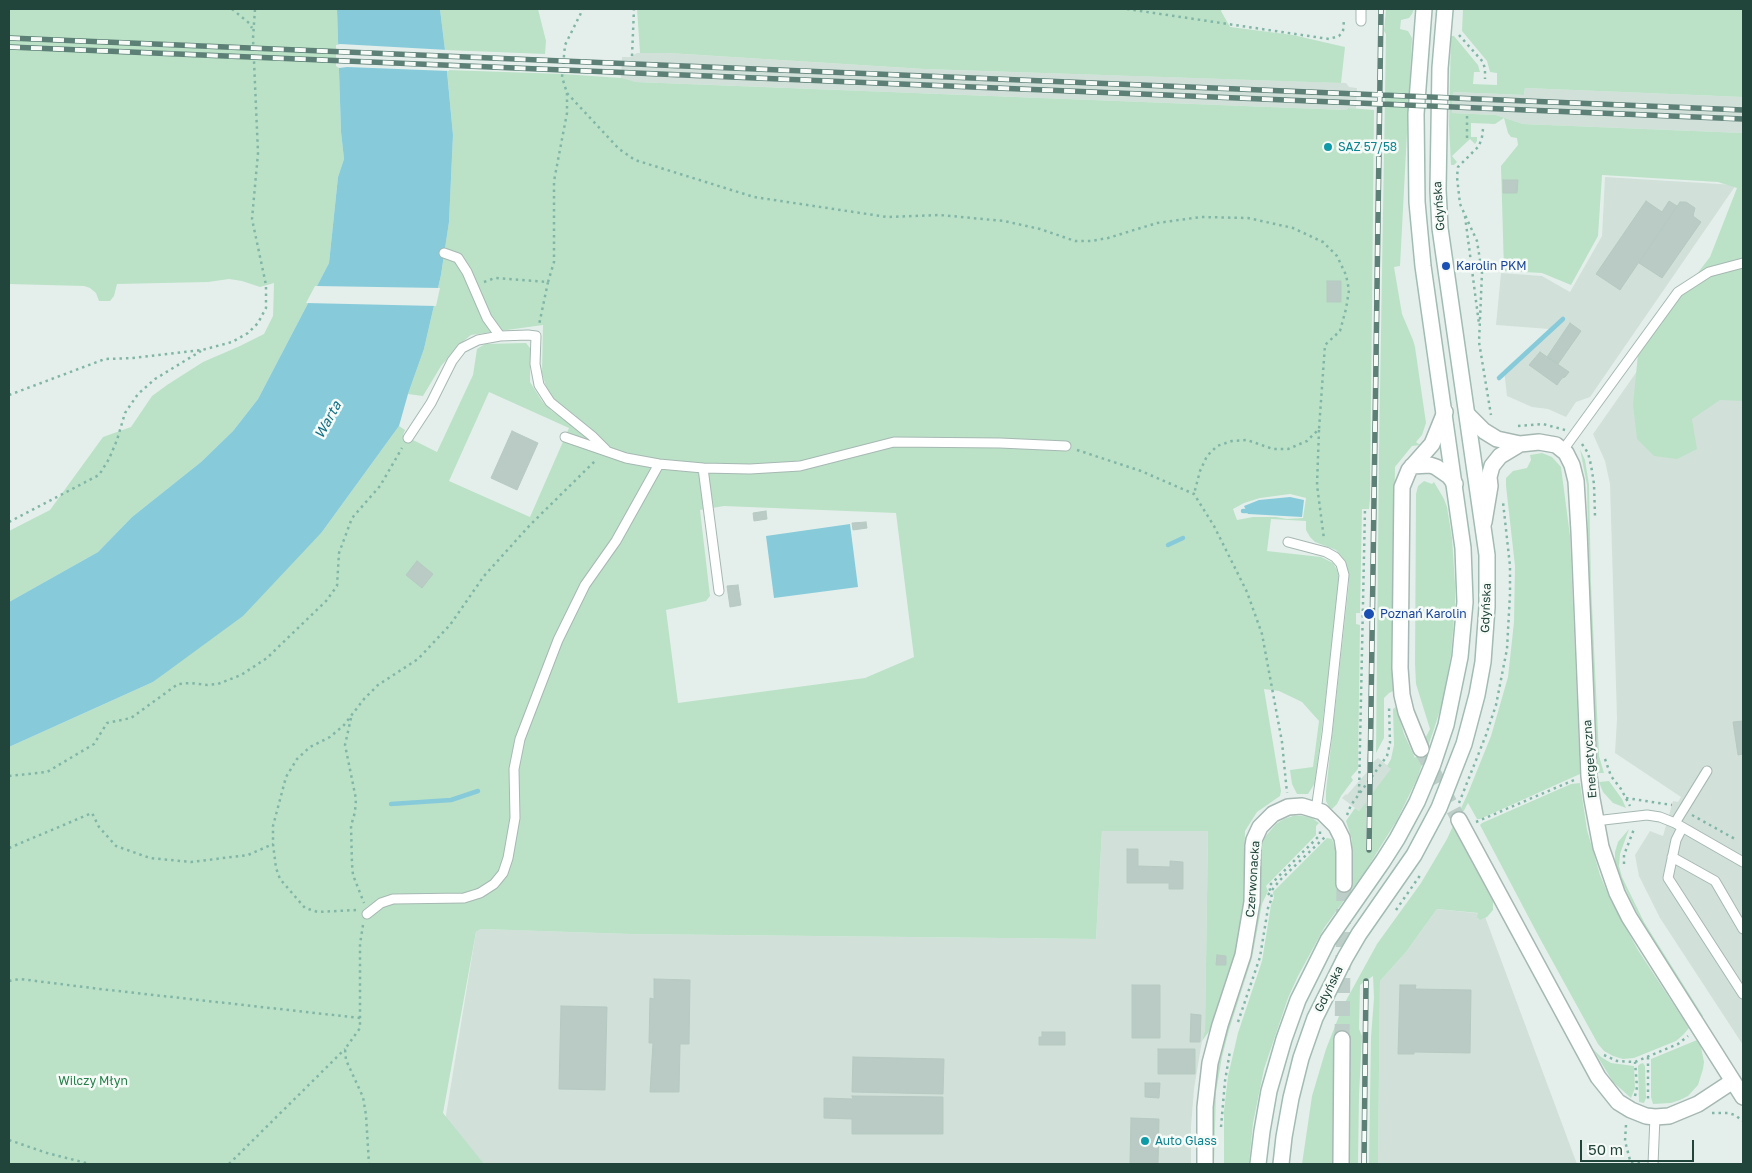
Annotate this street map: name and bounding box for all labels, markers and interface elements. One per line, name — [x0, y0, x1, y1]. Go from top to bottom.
place label: SAZ 57/58 — [1338, 140, 1397, 154]
marker: SAZ 57/58 — [1322, 141, 1334, 153]
street label: Gdyńska — [1430, 181, 1448, 231]
place label: Karolin PKM — [1456, 259, 1527, 273]
marker: Karolin PKM — [1440, 260, 1452, 272]
water label: Warta — [311, 398, 345, 442]
street label: Gdyńska — [1478, 583, 1494, 633]
marker: Poznań Karolin — [1362, 607, 1376, 621]
place label: Poznań Karolin — [1380, 607, 1467, 621]
street label: Energetyczna — [1580, 719, 1600, 799]
street label: Czerwonacka — [1243, 840, 1263, 918]
street label: Gdyńska — [1312, 963, 1346, 1015]
park label: Wilczy Młyn — [58, 1074, 128, 1088]
scale bar — [1582, 1130, 1696, 1162]
place label: Auto Glass — [1155, 1134, 1217, 1148]
marker: Auto Glass — [1139, 1135, 1151, 1147]
text: 50 m — [1588, 1140, 1623, 1158]

